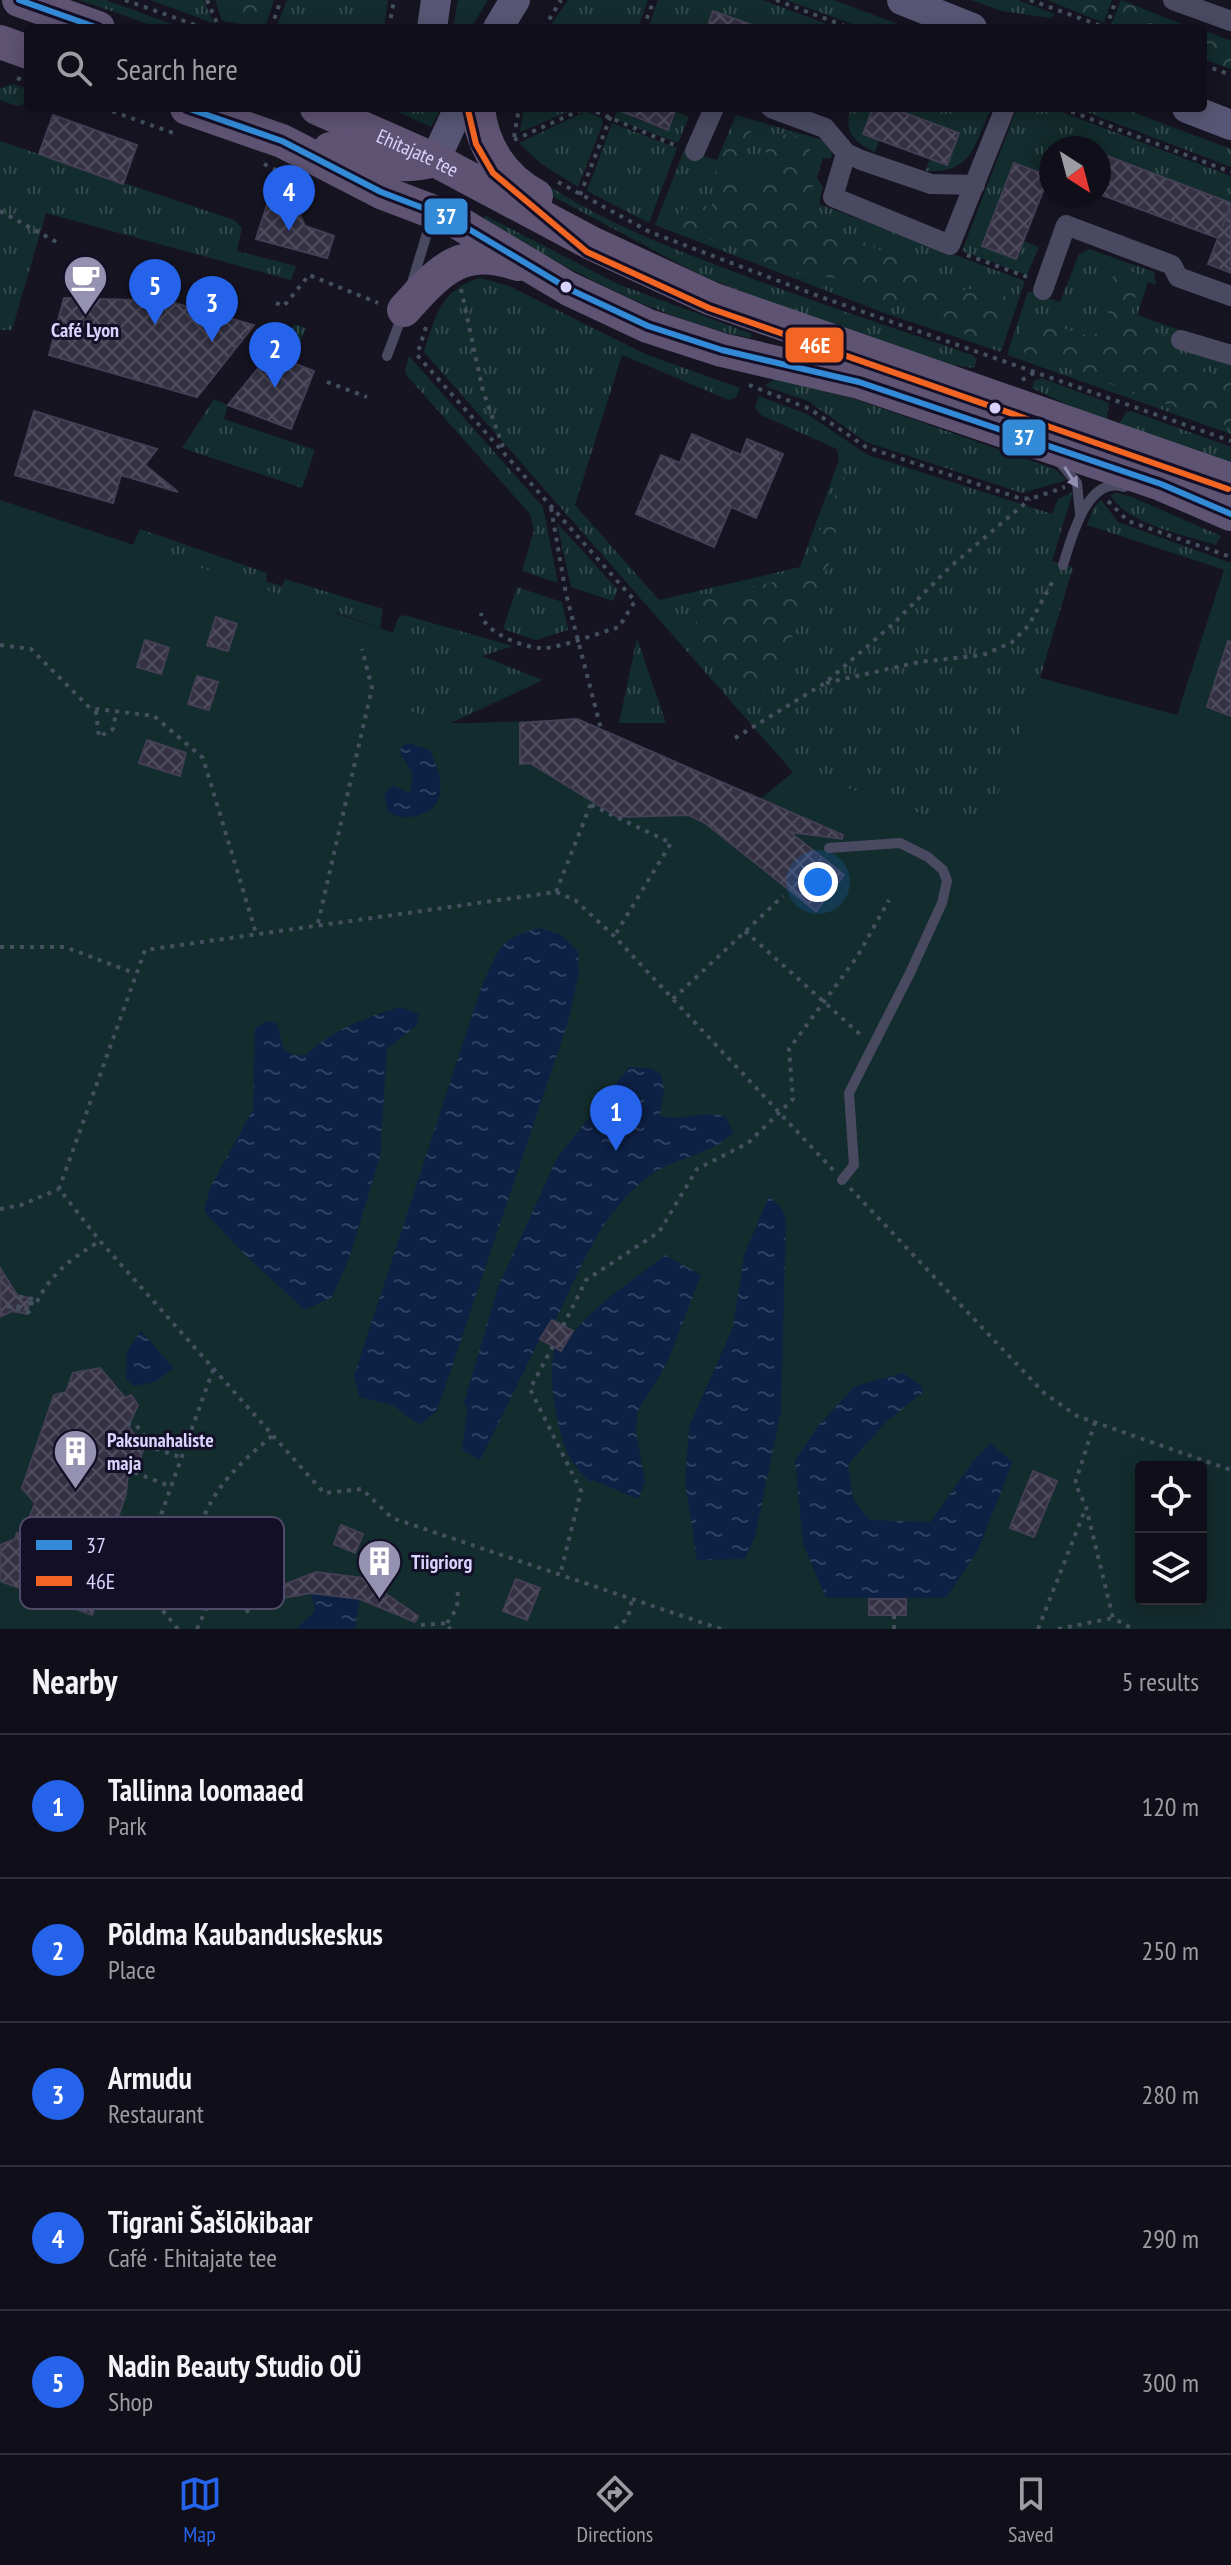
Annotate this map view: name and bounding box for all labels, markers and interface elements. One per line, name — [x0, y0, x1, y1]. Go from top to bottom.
search box — [24, 24, 1207, 112]
icon: search — [52, 46, 96, 90]
text: Search here — [116, 49, 238, 88]
street label: Ehitajate tee — [373, 123, 463, 183]
north arrow — [1039, 136, 1111, 208]
pin: 4 — [263, 165, 315, 231]
line badge: 37 — [423, 197, 469, 236]
text: 37 — [435, 202, 457, 230]
cafe icon: Café Lyon — [61, 254, 109, 317]
pin: 5 — [129, 259, 181, 325]
pin: 3 — [186, 276, 238, 342]
unlabelled marker — [558, 279, 574, 295]
place label: Café Lyon — [51, 317, 119, 343]
pin: 2 — [249, 322, 301, 388]
line badge: 46E — [784, 326, 845, 364]
text: 46E — [800, 331, 830, 359]
unlabelled marker — [987, 400, 1003, 416]
line badge: 37 — [1001, 418, 1047, 457]
text: 37 — [1013, 423, 1035, 451]
one-way arrow — [1064, 467, 1079, 488]
your location — [798, 862, 838, 902]
pin: 1 — [590, 1085, 642, 1151]
place label: Paksunahaliste maja — [107, 1427, 214, 1476]
building icon: Paksunahaliste maja — [52, 1428, 100, 1491]
map controls — [1135, 1461, 1207, 1605]
button: locate — [1135, 1461, 1207, 1533]
legend — [20, 1517, 284, 1609]
text: 37 — [86, 1531, 106, 1559]
button: layers — [1135, 1533, 1207, 1605]
building icon: Tiigriorg — [356, 1538, 404, 1601]
place label: Tiigriorg — [411, 1549, 472, 1575]
text: 46E — [86, 1567, 115, 1595]
text: Nearby — [32, 1659, 117, 1703]
text: 5 results — [1122, 1665, 1199, 1698]
text: Tallinna loomaaed — [108, 1770, 304, 1809]
text: 1 — [52, 1790, 64, 1823]
text: 120 m — [1141, 1790, 1199, 1823]
text: Park — [108, 1809, 147, 1842]
text: Põldma Kaubanduskeskus — [108, 1914, 383, 1953]
text: 2 — [52, 1934, 64, 1967]
text: 250 m — [1141, 1934, 1199, 1967]
text: Place — [108, 1953, 156, 1986]
text: Armudu — [108, 2058, 192, 2097]
text: 3 — [52, 2078, 64, 2111]
text: 280 m — [1141, 2078, 1199, 2111]
text: Restaurant — [108, 2097, 204, 2130]
text: Tigrani Šašlõkibaar — [108, 2202, 312, 2241]
text: 4 — [52, 2222, 64, 2255]
text: 290 m — [1141, 2222, 1199, 2255]
text: Café · Ehitajate tee — [108, 2241, 277, 2274]
text: Nadin Beauty Studio OÜ — [108, 2346, 362, 2385]
text: 5 — [52, 2366, 64, 2399]
text: 300 m — [1141, 2366, 1199, 2399]
text: Shop — [108, 2385, 153, 2418]
tab: Map — [178, 2472, 222, 2548]
tab: Directions — [577, 2472, 653, 2548]
tab: Saved — [1008, 2472, 1053, 2548]

